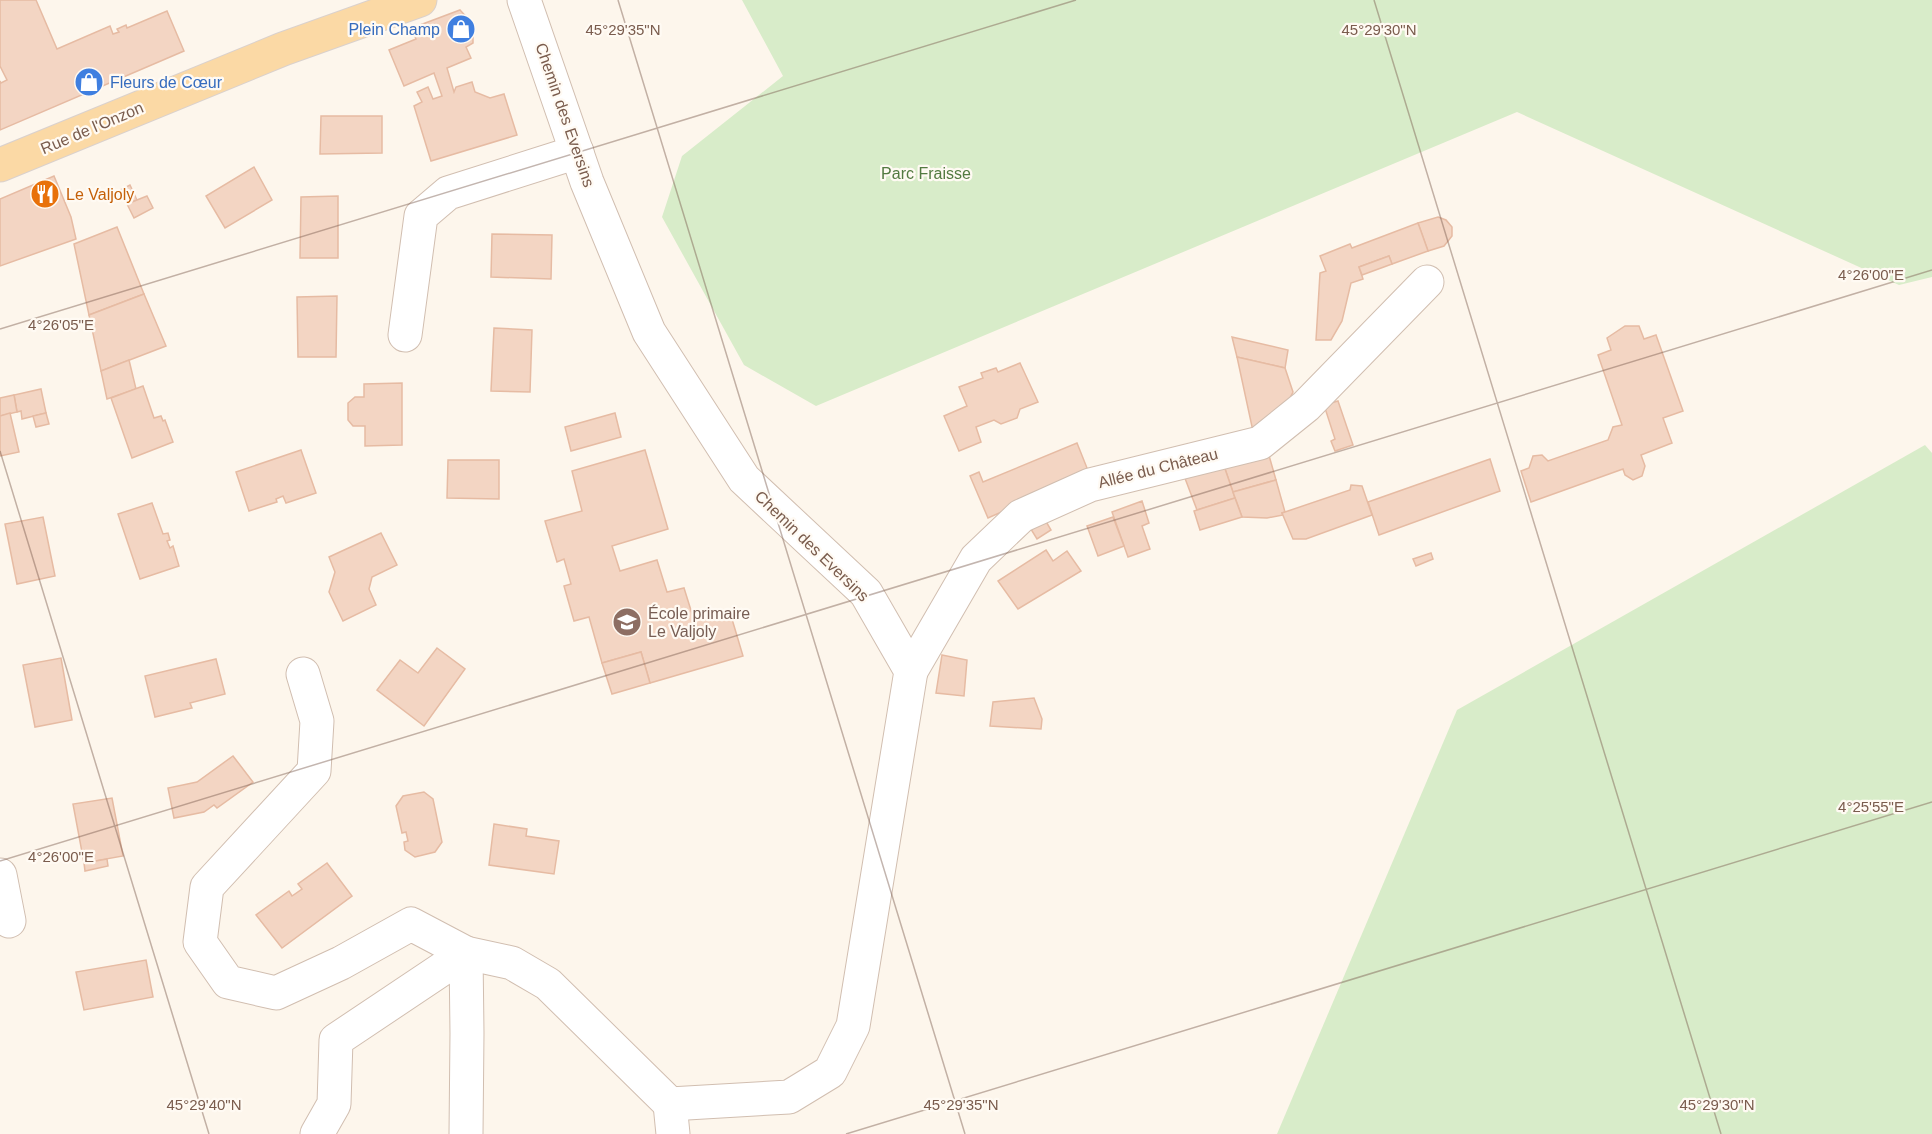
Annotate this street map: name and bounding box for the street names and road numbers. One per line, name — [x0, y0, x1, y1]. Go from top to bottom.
street label: Chemin des Eversins — [532, 41, 598, 189]
street label: Rue de l'Onzon — [38, 99, 146, 157]
street label: Allée du Château — [1096, 445, 1220, 491]
street label: Chemin des Eversins — [752, 487, 872, 605]

